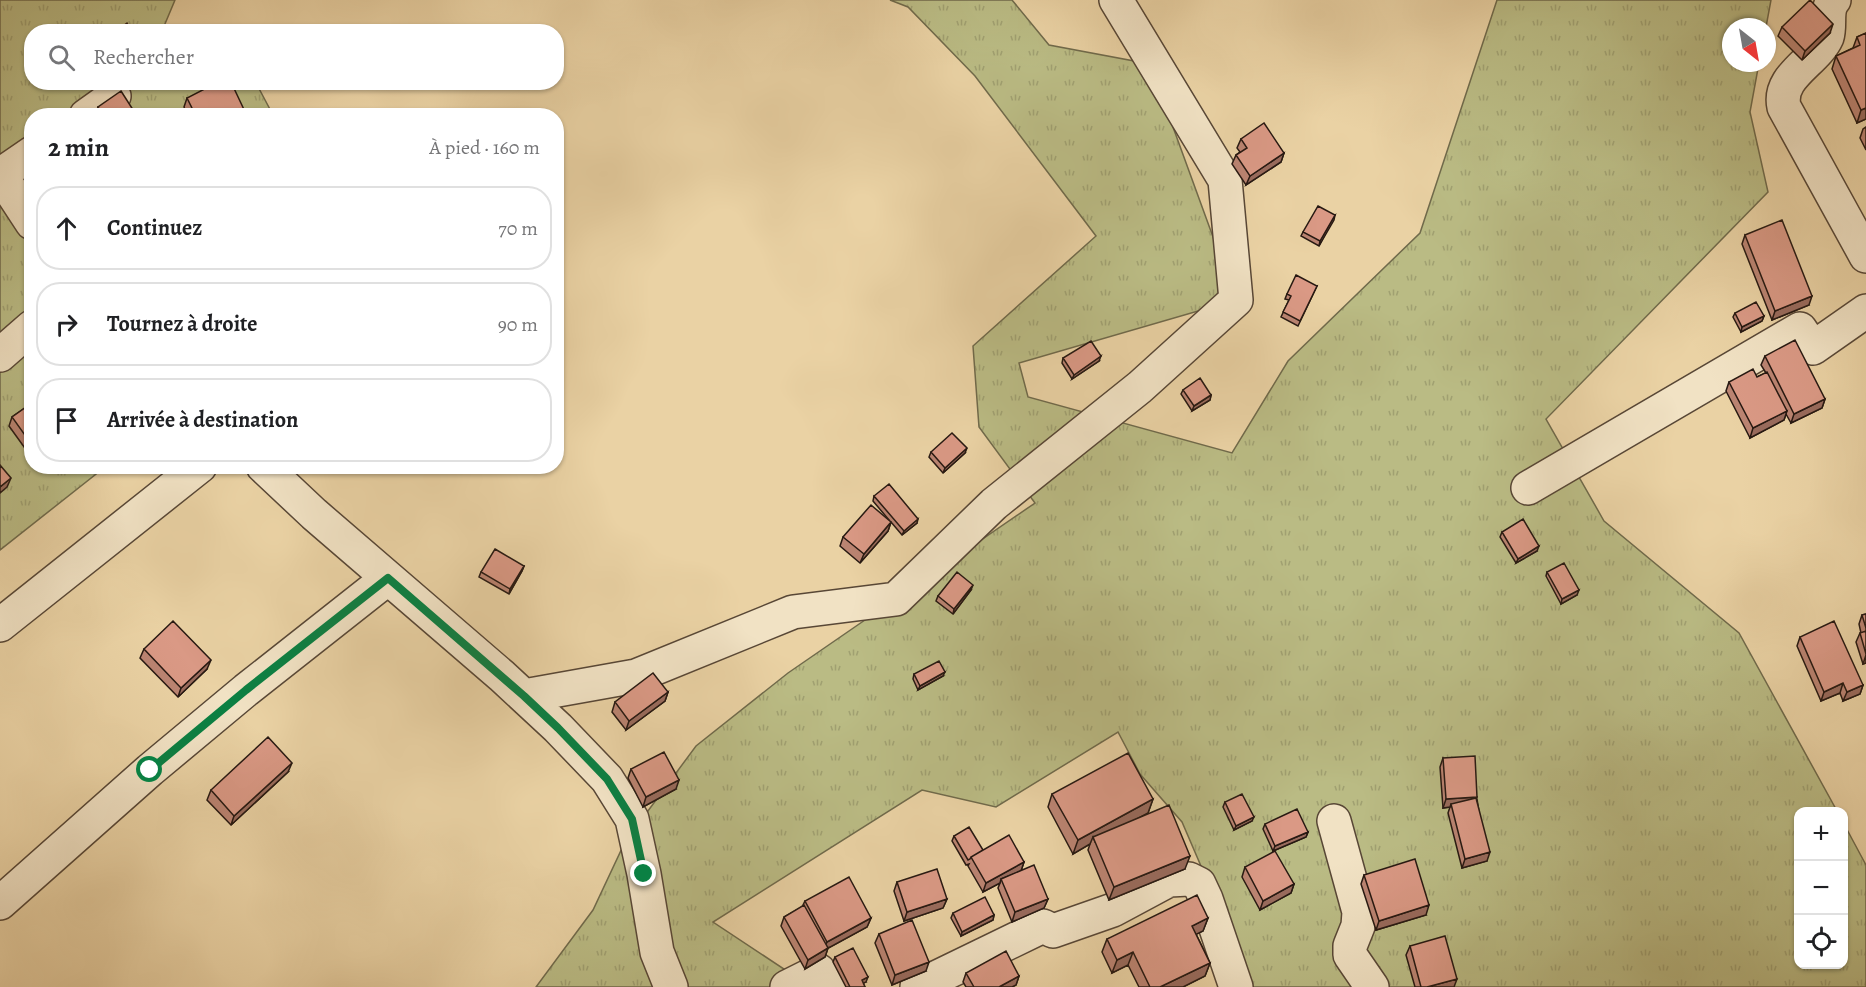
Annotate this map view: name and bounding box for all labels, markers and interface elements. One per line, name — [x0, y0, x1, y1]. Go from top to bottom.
north arrow — [1722, 18, 1776, 72]
search box — [24, 24, 564, 90]
icon: search — [45, 41, 78, 74]
text: Rechercher — [93, 42, 194, 72]
text: 2 min — [48, 130, 109, 165]
text: À pied · 160 m — [429, 134, 540, 161]
icon: ahead — [50, 212, 83, 245]
text: Continuez — [107, 213, 202, 243]
text: 70 m — [498, 215, 538, 242]
icon: right — [50, 308, 83, 341]
text: Tournez à droite — [107, 309, 258, 339]
text: 90 m — [498, 311, 538, 338]
icon: arrive — [50, 404, 83, 437]
text: Arrivée à destination — [107, 405, 298, 435]
route start — [136, 756, 162, 782]
map controls — [1794, 807, 1848, 969]
button: + — [1794, 807, 1848, 861]
route end — [630, 860, 656, 886]
button: − — [1794, 861, 1848, 915]
button: locate — [1794, 915, 1848, 969]

